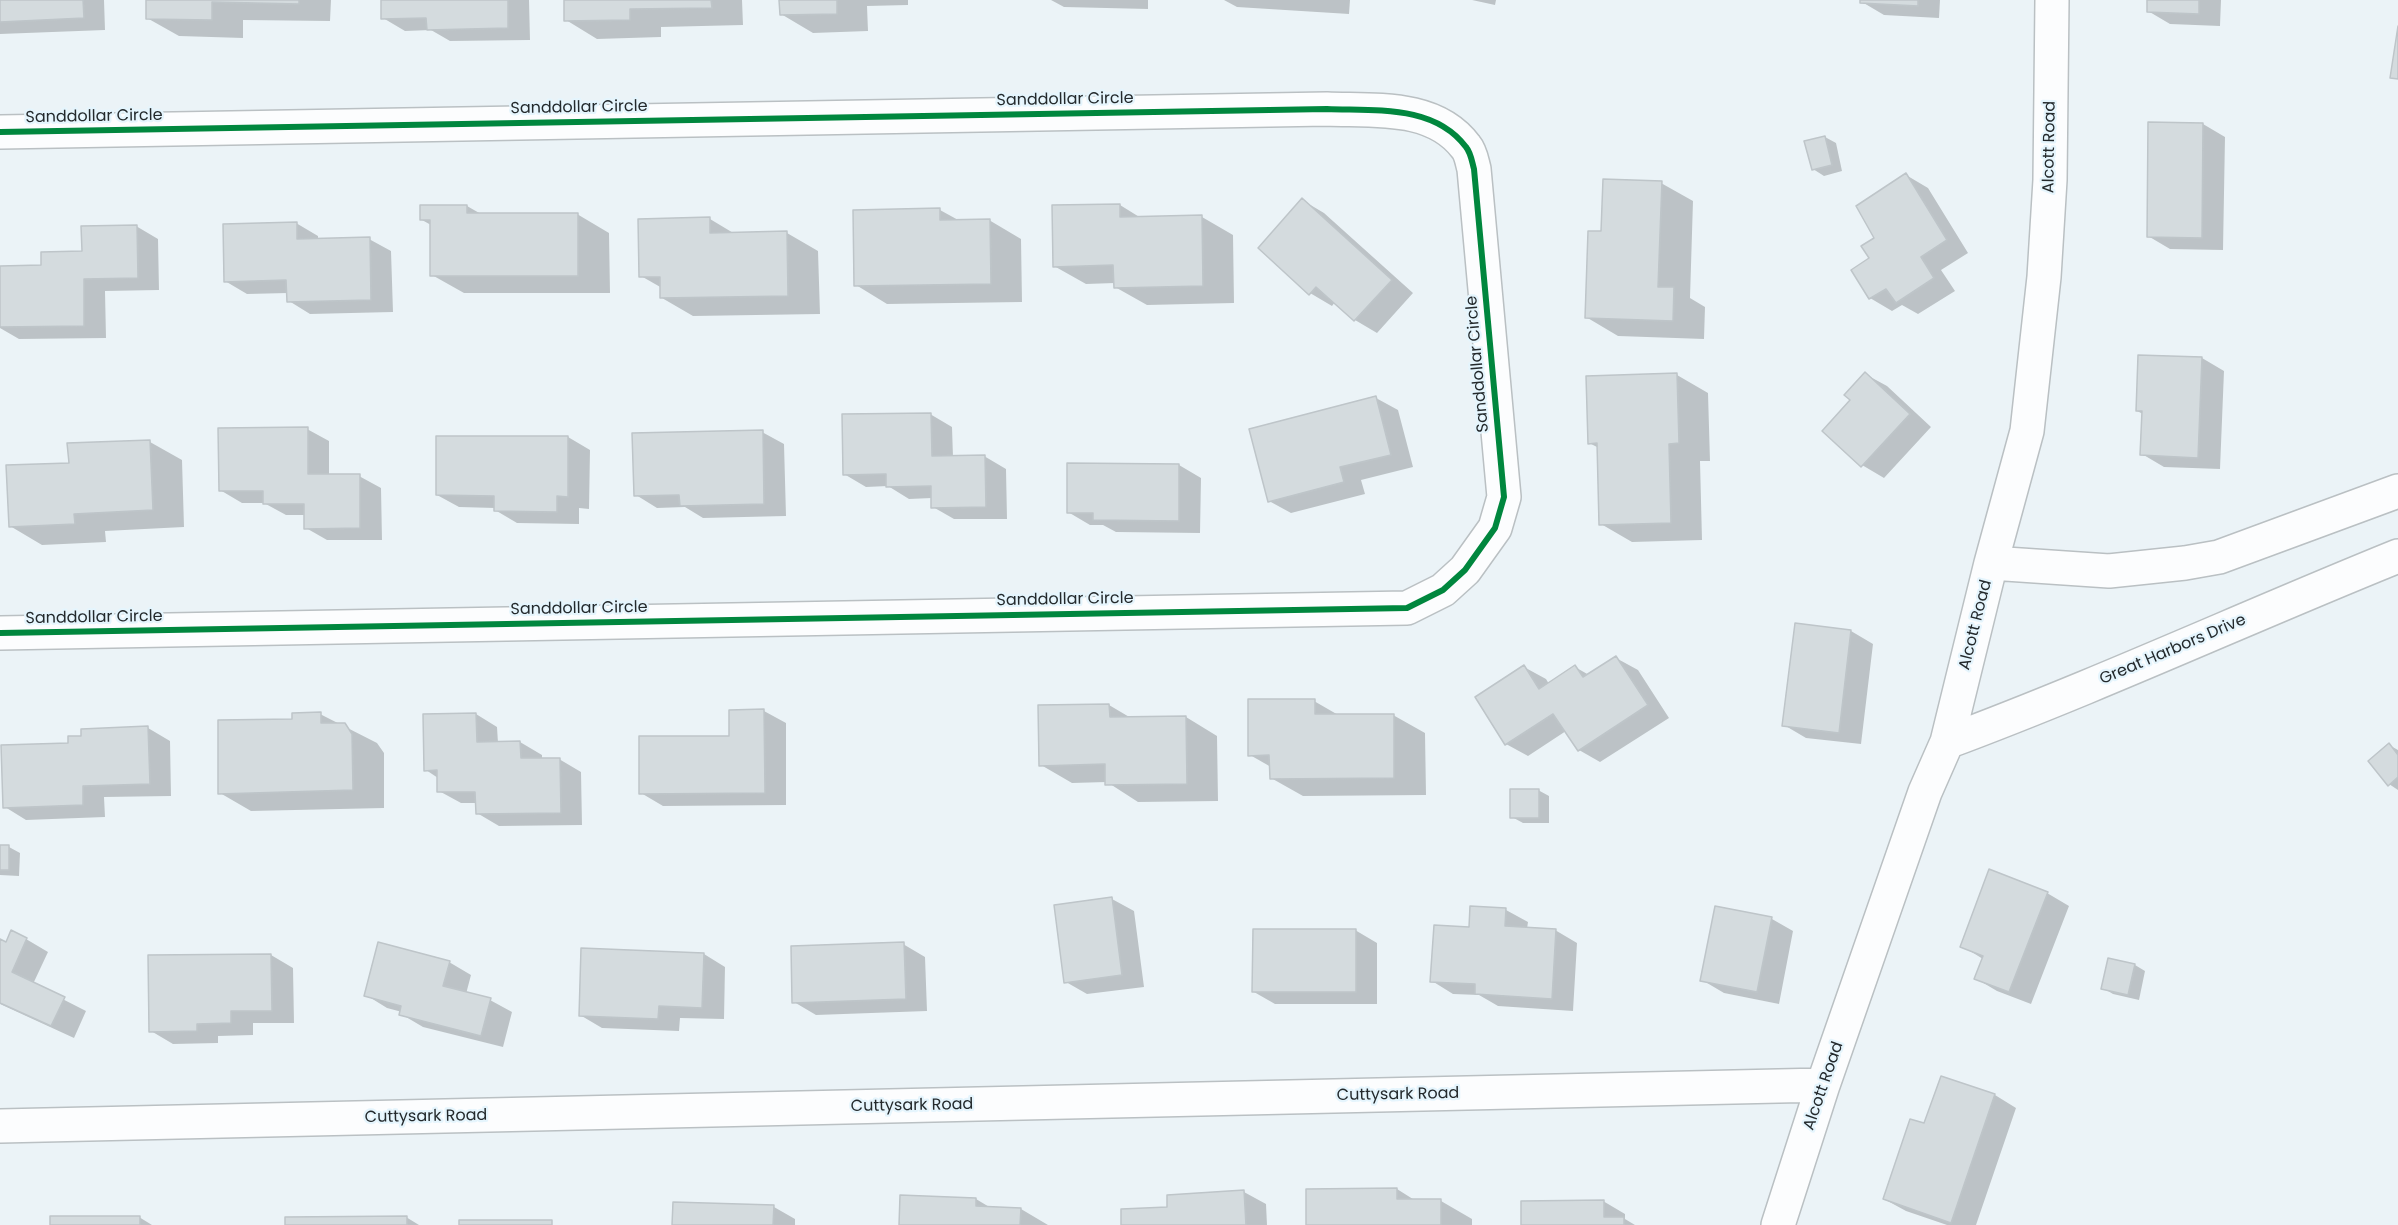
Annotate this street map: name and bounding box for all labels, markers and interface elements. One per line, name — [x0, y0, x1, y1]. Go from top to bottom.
street label: Sanddollar Circle — [996, 89, 1134, 111]
street label: Sanddollar Circle — [510, 97, 648, 119]
street label: Alcott Road — [2040, 101, 2060, 193]
street label: Sanddollar Circle — [25, 106, 163, 128]
street label: Sanddollar Circle — [1462, 295, 1494, 433]
street label: Alcott Road — [1956, 578, 1996, 672]
street label: Sanddollar Circle — [996, 589, 1134, 611]
street label: Sanddollar Circle — [510, 598, 648, 620]
street label: Sanddollar Circle — [25, 607, 163, 629]
street label: Great Harbors Drive — [2097, 611, 2249, 689]
street label: Alcott Road — [1800, 1039, 1848, 1133]
street label: Cuttysark Road — [1337, 1084, 1459, 1106]
street label: Cuttysark Road — [851, 1095, 973, 1117]
street label: Cuttysark Road — [365, 1106, 487, 1128]

